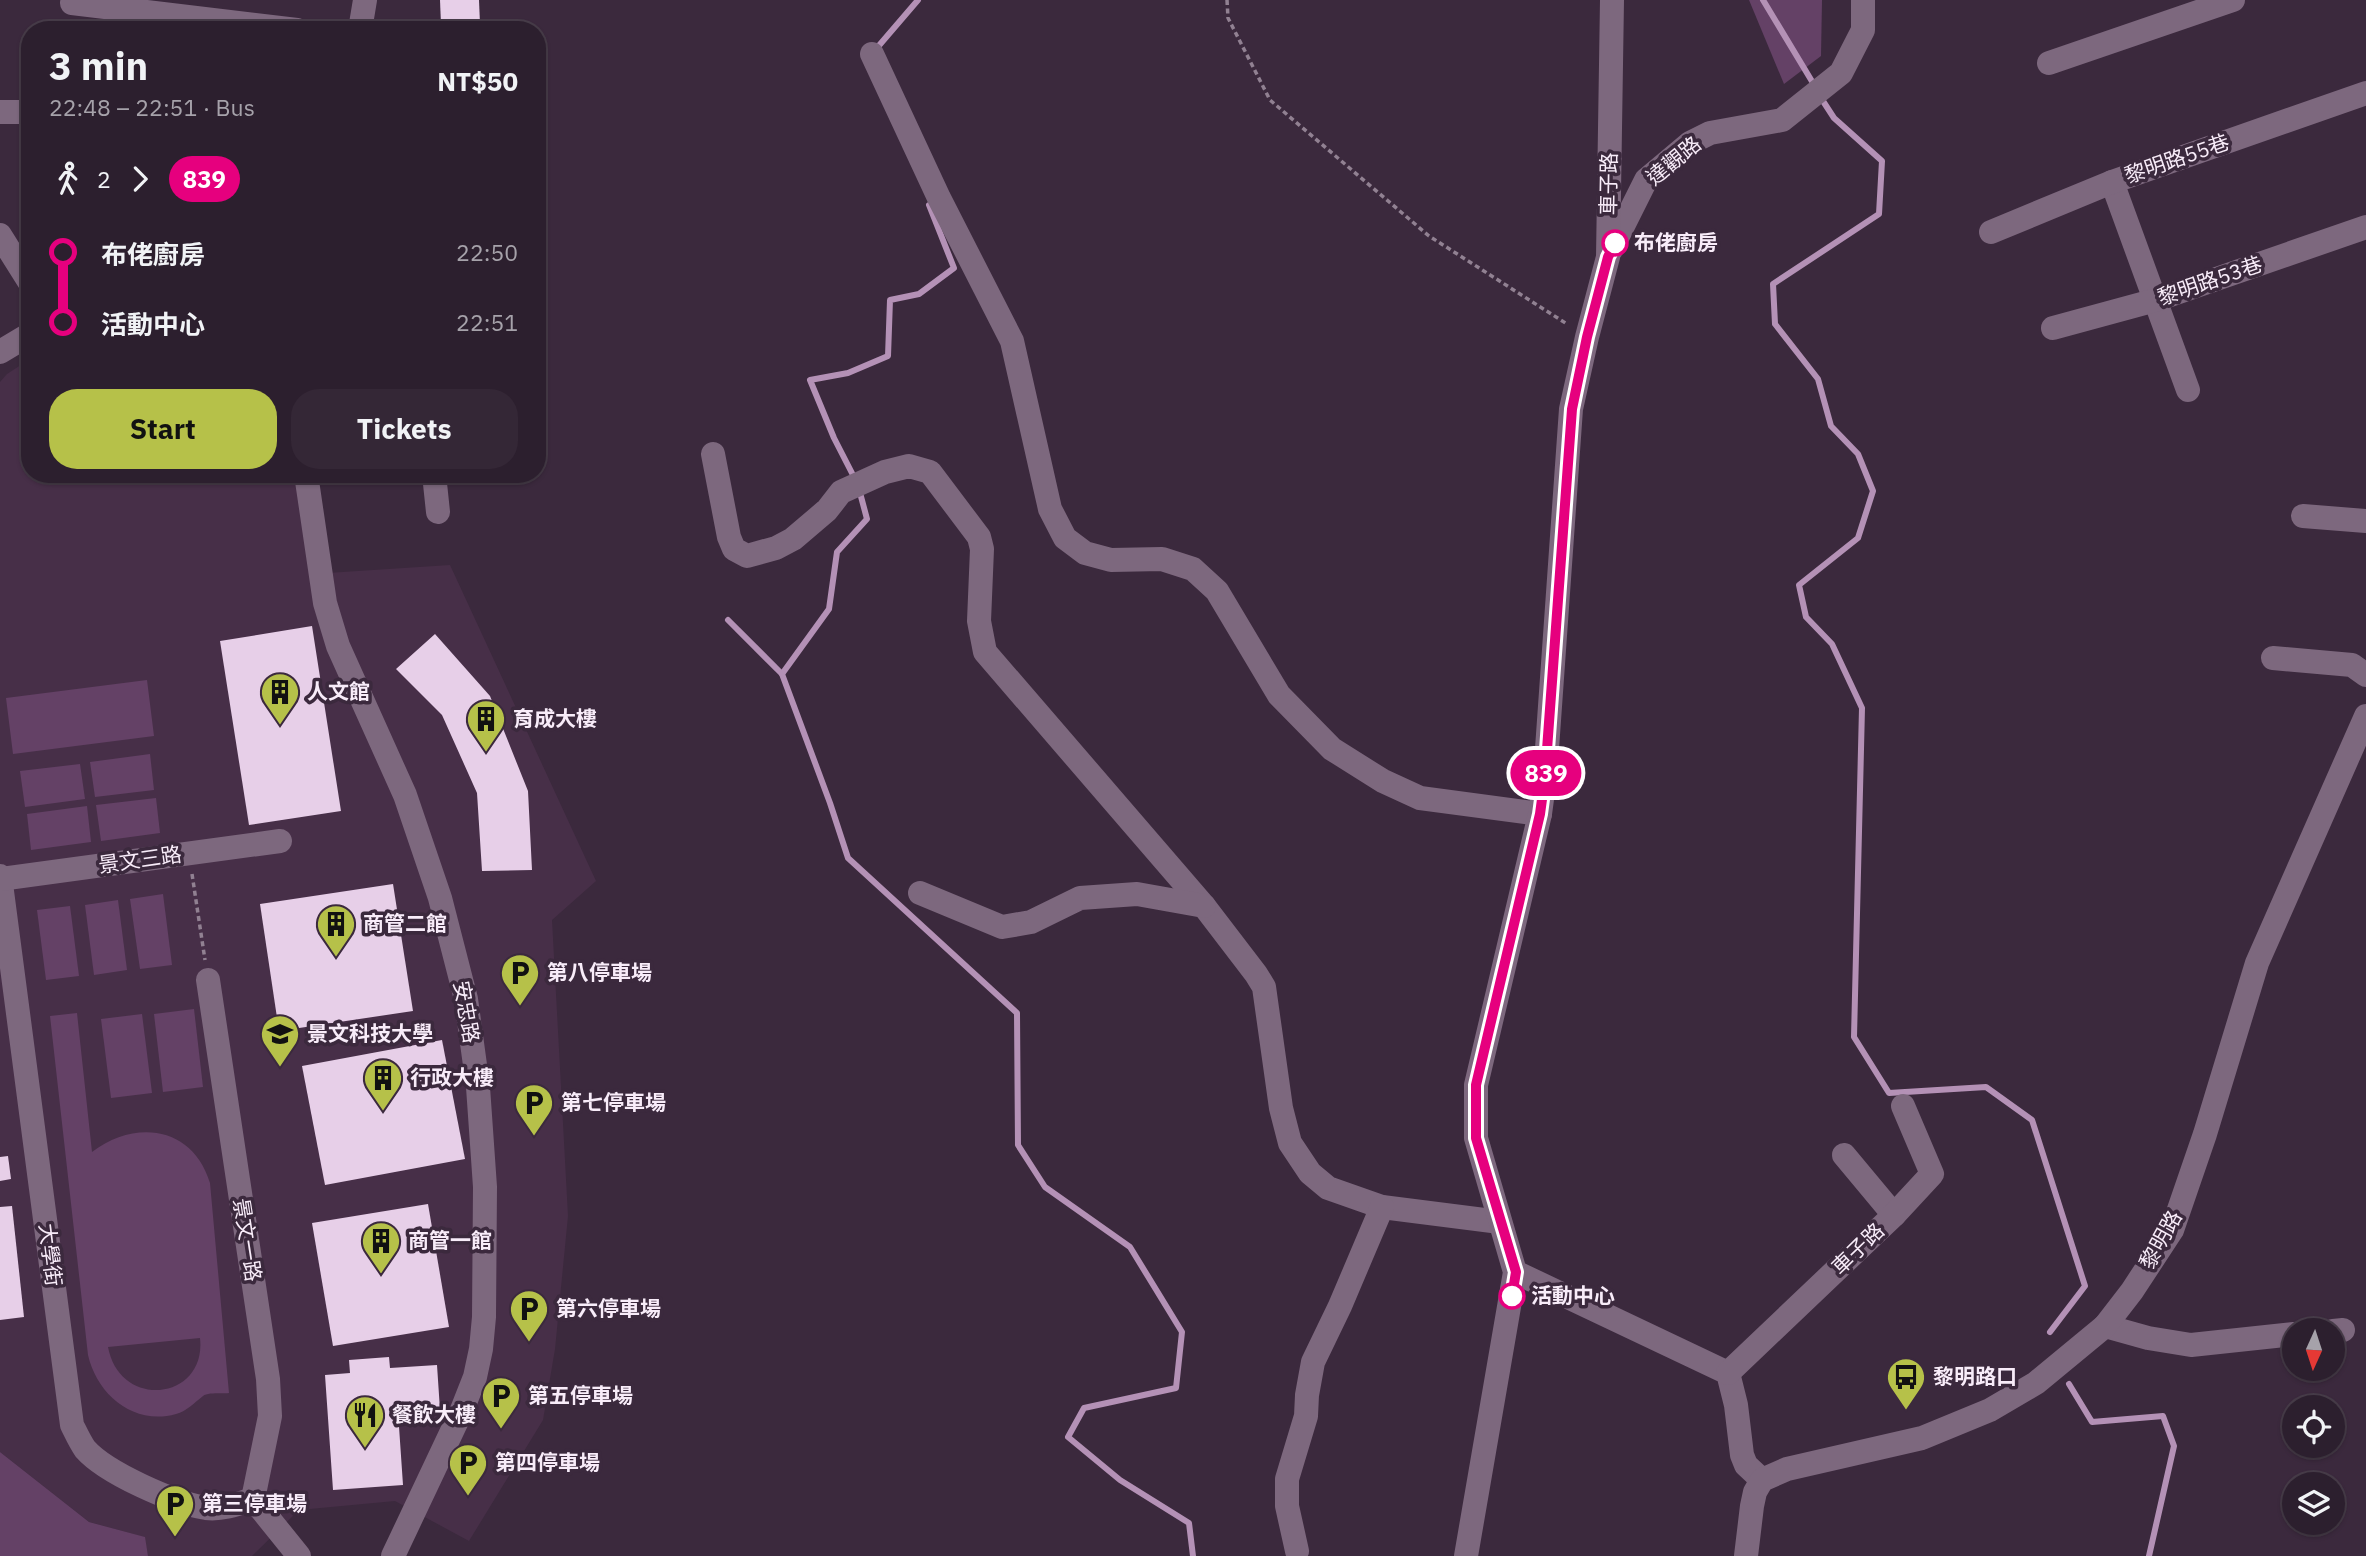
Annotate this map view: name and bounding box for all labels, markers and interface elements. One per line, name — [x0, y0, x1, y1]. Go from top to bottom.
text: 3 min — [49, 41, 148, 90]
text: NT$50 — [437, 64, 518, 98]
text: 22:48 – 22:51 · Bus — [49, 92, 255, 122]
street label: 黎明路55巷 — [2120, 127, 2233, 189]
street label: 達觀路 — [1640, 130, 1707, 191]
street label: 車子路 — [1593, 152, 1623, 216]
icon: walk — [49, 160, 87, 198]
icon: forward — [121, 160, 159, 198]
text: 839 — [183, 163, 226, 195]
text: 2 — [97, 164, 111, 194]
place label: 布佬廚房 — [1634, 228, 1718, 256]
marker: 布佬廚房 — [1602, 230, 1628, 256]
text: 布佬廚房 — [101, 237, 205, 271]
text: 22:50 — [456, 237, 518, 267]
street label: 黎明路53巷 — [2153, 249, 2266, 311]
text: 活動中心 — [101, 307, 205, 341]
text: 22:51 — [456, 307, 518, 337]
button: Start — [49, 389, 277, 469]
button: Tickets — [291, 389, 518, 469]
building icon: 人文館 — [259, 671, 301, 726]
place label: 人文館 — [307, 677, 370, 705]
building icon: 育成大樓 — [465, 698, 507, 753]
place label: 育成大樓 — [513, 704, 597, 732]
line badge: 839 — [1506, 750, 1586, 796]
text: 839 — [1524, 757, 1568, 789]
street label: 景文三路 — [96, 839, 183, 879]
building icon: 商管二館 — [315, 903, 357, 958]
place label: 商管二館 — [363, 909, 447, 937]
parking icon: 第八停車場 — [499, 952, 541, 1007]
place label: 第八停車場 — [547, 958, 652, 986]
street label: 安忠路 — [448, 978, 486, 1045]
school or university icon: 景文科技大學 — [259, 1013, 301, 1068]
place label: 景文科技大學 — [307, 1019, 433, 1047]
building icon: 行政大樓 — [362, 1057, 404, 1112]
place label: 行政大樓 — [410, 1063, 494, 1091]
parking icon: 第七停車場 — [513, 1082, 555, 1137]
place label: 第七停車場 — [561, 1088, 666, 1116]
street label: 景文一路 — [228, 1196, 268, 1284]
street label: 黎明路 — [2133, 1205, 2188, 1274]
street label: 車子路 — [1825, 1216, 1890, 1280]
building icon: 商管一館 — [360, 1220, 402, 1275]
street label: 大學街 — [33, 1222, 69, 1288]
place label: 商管一館 — [408, 1226, 492, 1254]
place label: 活動中心 — [1531, 1281, 1615, 1309]
marker: 活動中心 — [1499, 1283, 1525, 1309]
parking icon: 第六停車場 — [508, 1288, 550, 1343]
place label: 第六停車場 — [556, 1294, 661, 1322]
north arrow — [2282, 1318, 2345, 1381]
map controls — [2282, 1318, 2345, 1535]
bus stop icon: 黎明路口 — [1885, 1356, 1927, 1411]
place label: 黎明路口 — [1933, 1362, 2017, 1390]
parking icon: 第五停車場 — [480, 1375, 522, 1430]
place label: 第五停車場 — [528, 1381, 633, 1409]
restaurant icon: 餐飲大樓 — [344, 1394, 386, 1449]
button: locate — [2282, 1395, 2345, 1458]
place label: 餐飲大樓 — [392, 1400, 476, 1428]
parking icon: 第四停車場 — [447, 1442, 489, 1497]
place label: 第四停車場 — [495, 1448, 600, 1476]
button: layers — [2282, 1472, 2345, 1535]
parking icon: 第三停車場 — [154, 1483, 196, 1538]
place label: 第三停車場 — [202, 1489, 307, 1517]

